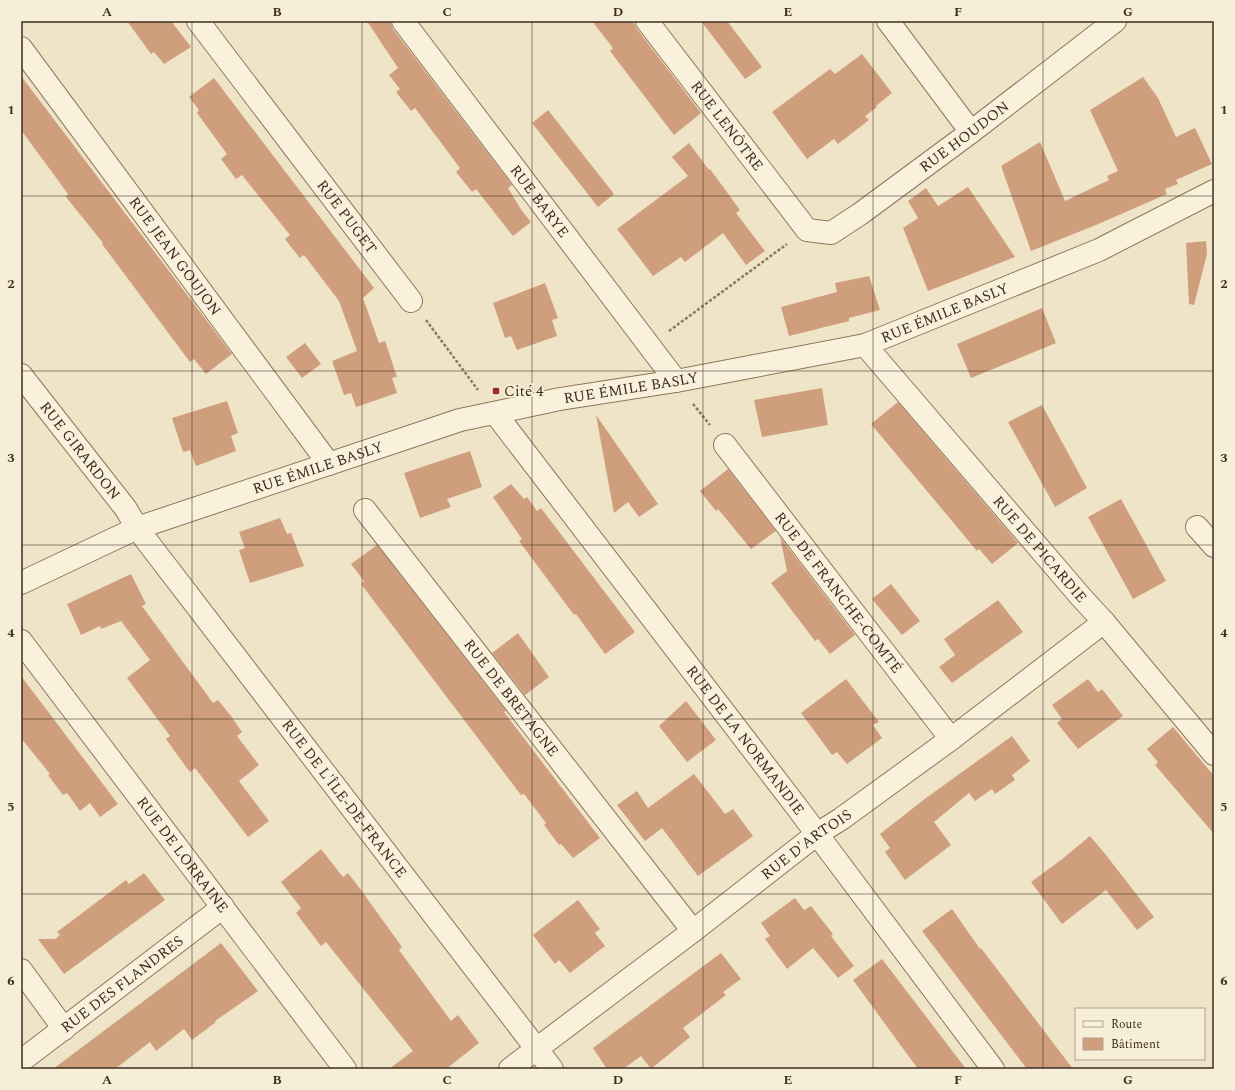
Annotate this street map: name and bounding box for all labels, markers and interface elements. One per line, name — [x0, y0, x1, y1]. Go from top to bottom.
text: A — [102, 2, 112, 22]
text: B — [272, 2, 282, 22]
text: C — [442, 2, 452, 22]
text: D — [613, 2, 623, 22]
text: E — [784, 2, 793, 22]
text: F — [954, 2, 962, 22]
text: G — [1123, 2, 1133, 22]
street label: RUE LENÔTRE — [685, 76, 769, 176]
street label: RUE HOUDON — [914, 95, 1014, 178]
text: 1 — [7, 100, 15, 120]
text: 1 — [1220, 100, 1228, 120]
street label: RUE BARYE — [504, 160, 575, 242]
street label: RUE PUGET — [311, 175, 383, 259]
street label: RUE JEAN GOUJON — [123, 192, 227, 321]
text: 2 — [7, 274, 15, 294]
text: 2 — [1220, 274, 1228, 294]
street label: RUE ÉMILE BASLY — [877, 276, 1012, 349]
street label: RUE ÉMILE BASLY — [562, 365, 701, 410]
place label: Cité 4 — [504, 380, 544, 403]
marker: Cité 4 — [491, 386, 501, 396]
street label: RUE GIRARDON — [34, 396, 126, 505]
street label: RUE ÉMILE BASLY — [250, 435, 386, 500]
text: 3 — [7, 448, 15, 468]
text: 3 — [1220, 448, 1228, 468]
street label: RUE DE PICARDIE — [987, 491, 1093, 608]
street label: RUE DE FRANCHE-COMTÉ — [769, 507, 908, 678]
text: 4 — [7, 623, 15, 643]
text: 4 — [1220, 623, 1228, 643]
street label: RUE DE BRETAGNE — [458, 634, 565, 761]
street label: RUE DE LA NORMANDIE — [681, 660, 810, 820]
street label: RUE DE L'ÎLE-DE-FRANCE — [276, 714, 413, 883]
street label: RUE DE LORRAINE — [131, 792, 234, 918]
text: 5 — [7, 797, 15, 817]
text: 5 — [1220, 797, 1228, 817]
street label: RUE D'ARTOIS — [756, 803, 857, 885]
street label: RUE DES FLANDRES — [56, 930, 188, 1038]
text: 6 — [7, 971, 15, 991]
text: 6 — [1220, 971, 1228, 991]
legend — [1075, 1008, 1205, 1060]
text: Route — [1111, 1015, 1142, 1034]
text: Bâtiment — [1111, 1035, 1160, 1054]
text: A — [102, 1070, 112, 1090]
text: B — [272, 1070, 282, 1090]
text: C — [442, 1070, 452, 1090]
text: D — [613, 1070, 623, 1090]
text: E — [784, 1070, 793, 1090]
text: F — [954, 1070, 962, 1090]
text: G — [1123, 1070, 1133, 1090]

